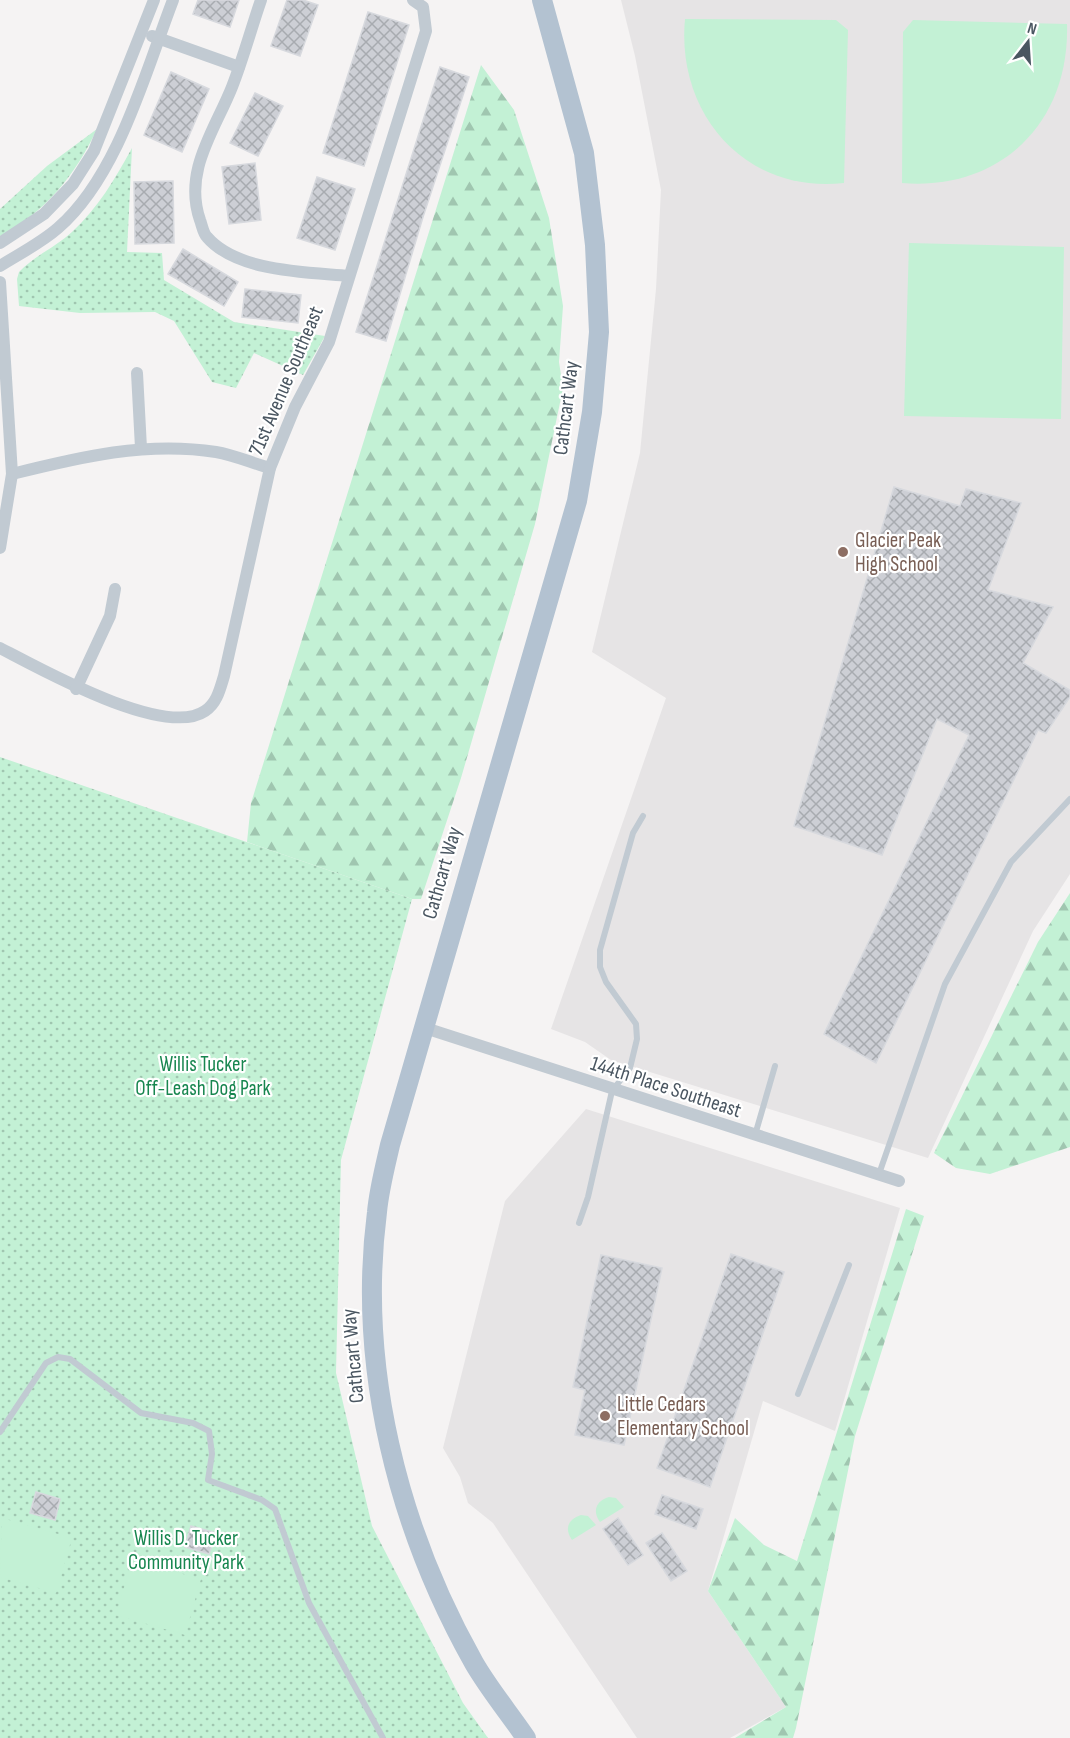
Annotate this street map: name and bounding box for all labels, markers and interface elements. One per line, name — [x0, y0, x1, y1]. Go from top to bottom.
north arrow — [998, 12, 1058, 72]
text: N — [1025, 19, 1039, 39]
street label: 71st Avenue Southeast — [243, 302, 329, 460]
street label: Cathcart Way — [548, 359, 584, 457]
place label: Glacier Peak High School — [855, 528, 941, 577]
marker: Glacier Peak High School — [836, 545, 850, 559]
street label: Cathcart Way — [417, 824, 467, 922]
street label: 144th Place Southeast — [587, 1051, 745, 1123]
park label: Willis Tucker Off-Leash Dog Park — [135, 1052, 271, 1101]
street label: Cathcart Way — [336, 1308, 370, 1404]
place label: Little Cedars Elementary School — [617, 1392, 749, 1441]
marker: Little Cedars Elementary School — [598, 1409, 612, 1423]
park label: Willis D. Tucker Community Park — [128, 1526, 244, 1575]

